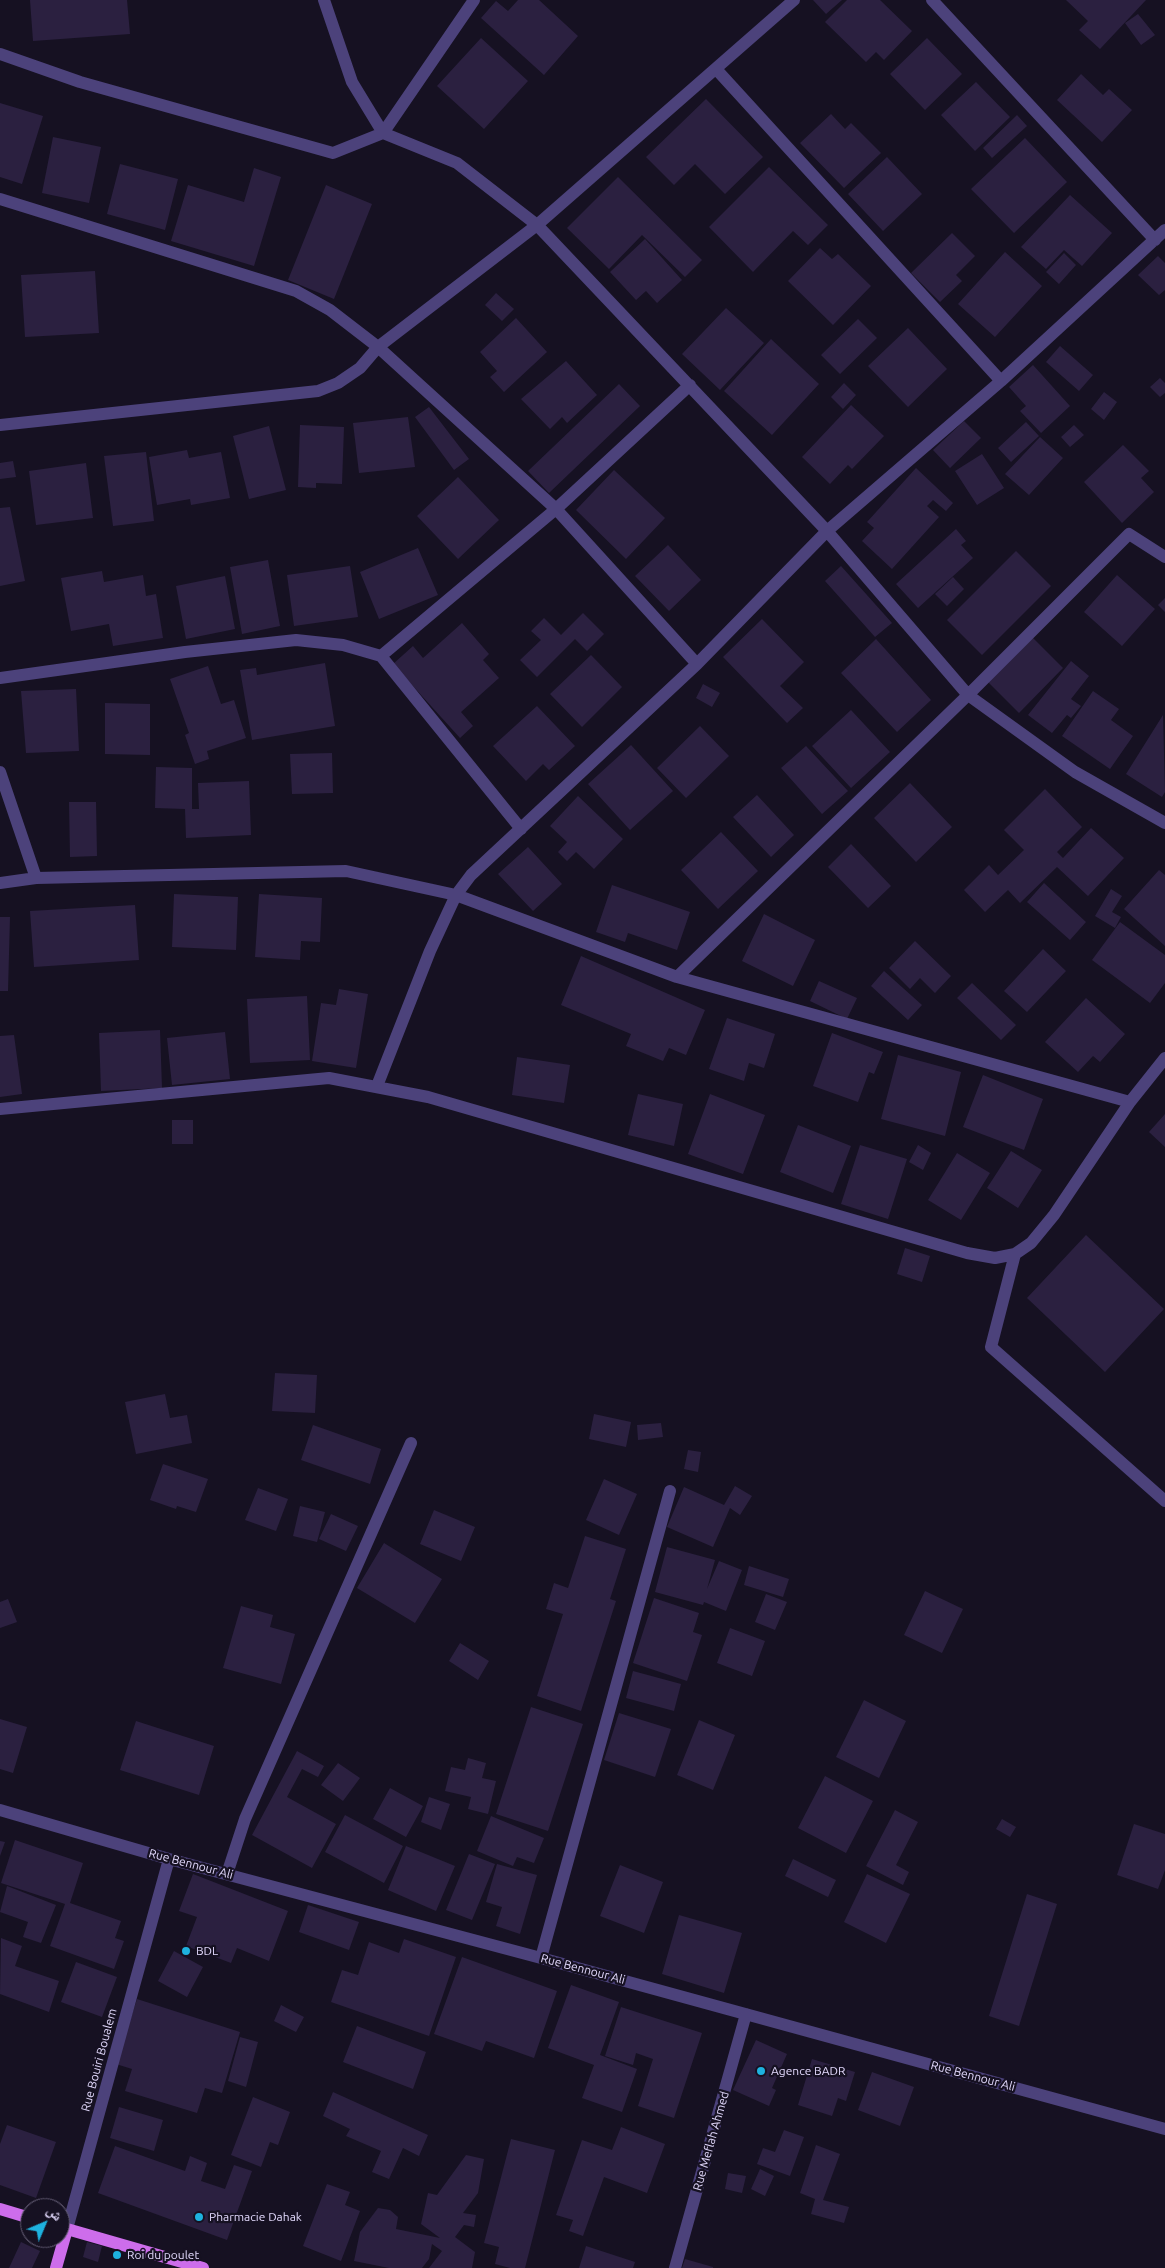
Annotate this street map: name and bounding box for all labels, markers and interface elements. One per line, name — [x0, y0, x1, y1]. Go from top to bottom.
street label: Rue Bennour Ali — [147, 1846, 235, 1882]
place label: BDL — [196, 1944, 218, 1958]
marker: BDL — [180, 1945, 192, 1957]
street label: Rue Bennour Ali — [539, 1951, 627, 1987]
street label: Rue Bouiri Boualem — [78, 2007, 120, 2113]
street label: Rue Bennour Ali — [929, 2058, 1017, 2094]
place label: Agence BADR — [771, 2064, 845, 2078]
marker: Agence BADR — [755, 2065, 767, 2077]
street label: Rue Meflah Ahmed — [690, 2090, 732, 2192]
north arrow — [20, 2198, 70, 2248]
text: ش — [44, 2202, 66, 2224]
place label: Pharmacie Dahak — [209, 2210, 302, 2224]
marker: Pharmacie Dahak — [193, 2211, 205, 2223]
place label: Roi du poulet — [127, 2248, 199, 2262]
marker: Roi du poulet — [111, 2249, 123, 2261]

